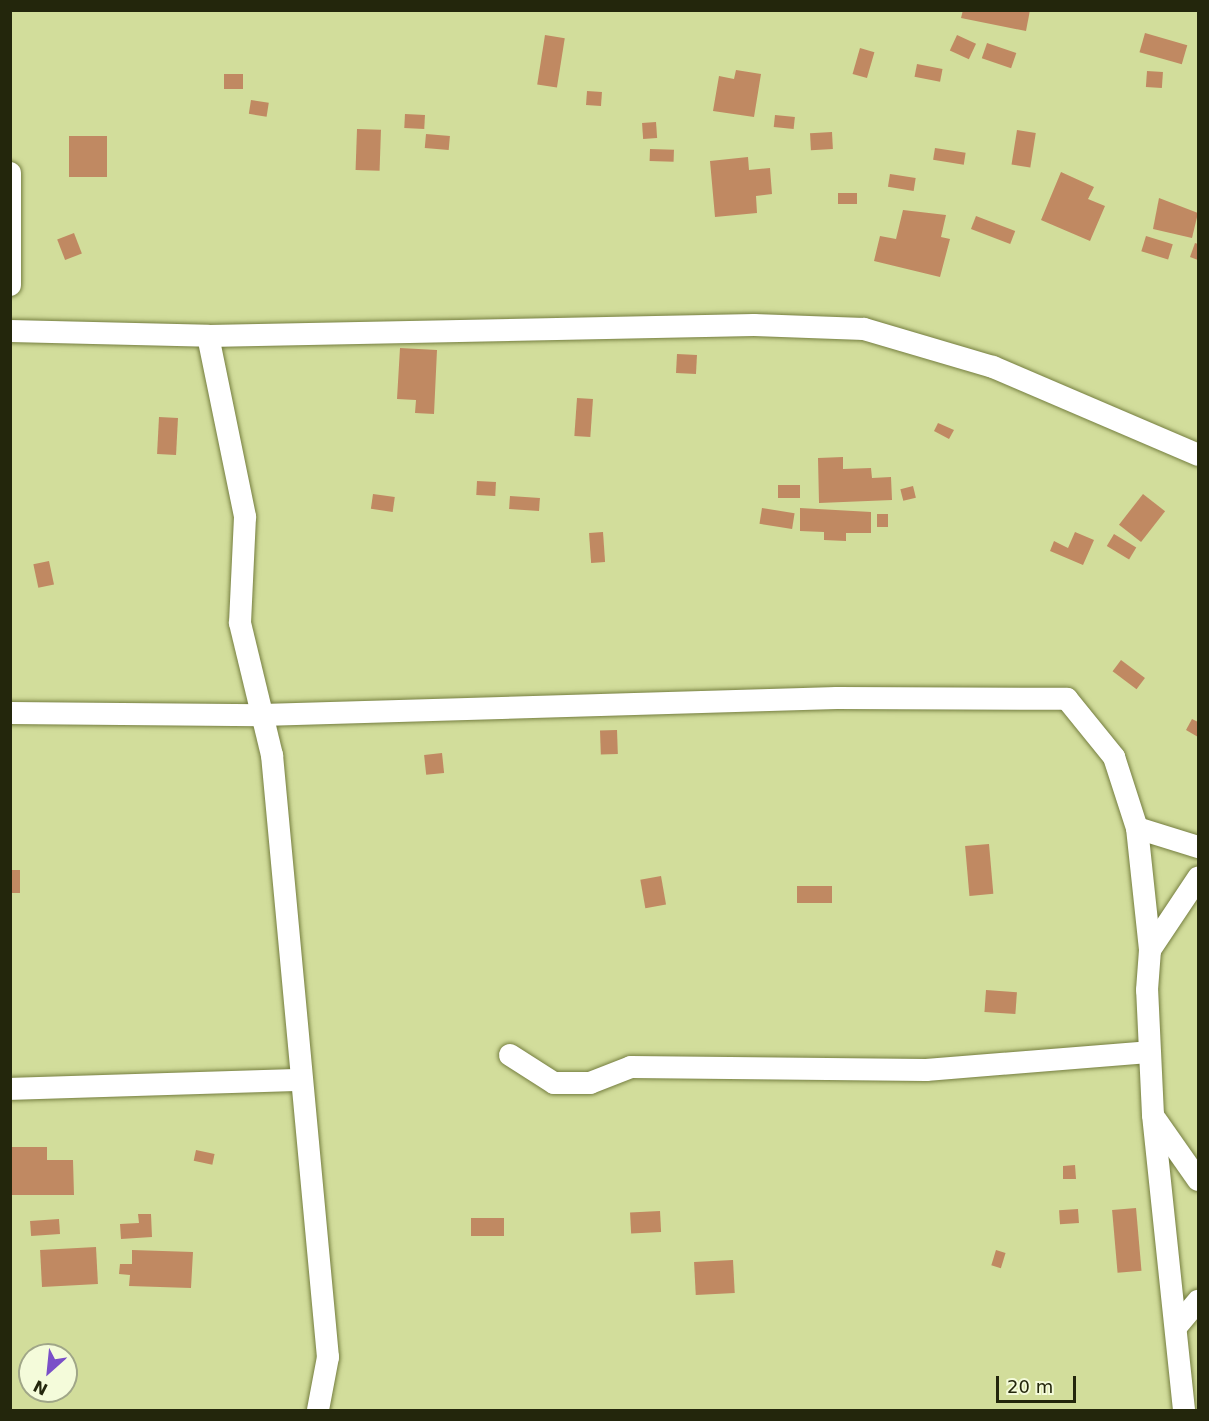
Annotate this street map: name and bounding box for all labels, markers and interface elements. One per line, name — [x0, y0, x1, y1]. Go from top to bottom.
north arrow — [18, 1343, 78, 1403]
scale bar — [999, 1364, 1078, 1402]
text: N — [30, 1376, 51, 1399]
text: 20 m — [1007, 1376, 1053, 1397]

